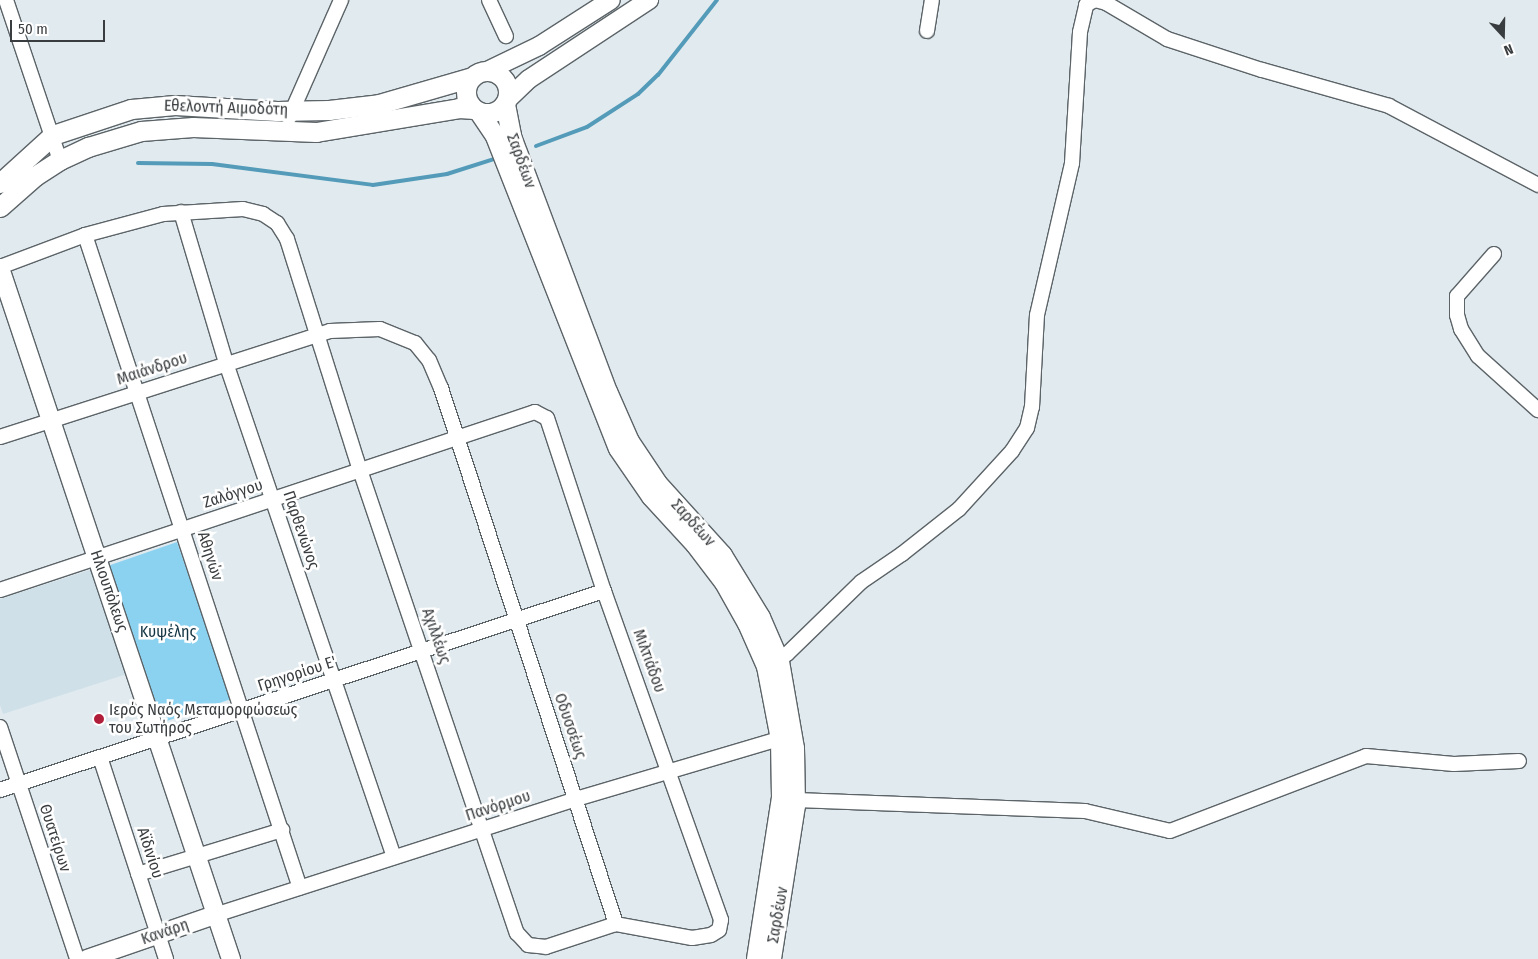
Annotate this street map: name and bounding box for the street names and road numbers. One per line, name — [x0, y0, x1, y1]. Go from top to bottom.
street label: Εθελοντή Αιμοδότη — [164, 96, 288, 120]
street label: Σαρδέων — [502, 131, 540, 191]
street label: Μαιάνδρου — [114, 349, 190, 389]
street label: Ζαλόγγου — [201, 475, 265, 513]
street label: Παρθενώνος — [279, 488, 323, 572]
street label: Σαρδέων — [667, 496, 719, 550]
street label: Αθηνών — [193, 529, 227, 583]
street label: Ηλιουπόλεως — [86, 548, 132, 634]
street label: Αχιλλέως — [418, 606, 454, 666]
street label: Μιλτιάδου — [629, 627, 669, 695]
street label: Γρηγορίου Ε' — [255, 652, 339, 696]
street label: Οδυσσέως — [550, 691, 590, 761]
street label: Πανόρμου — [463, 787, 533, 825]
street label: Θυατείρων — [35, 802, 75, 874]
street label: Αϊδινίου — [133, 825, 167, 881]
street label: Σαρδέων — [764, 885, 792, 945]
street label: Κανάρη — [139, 915, 191, 949]

